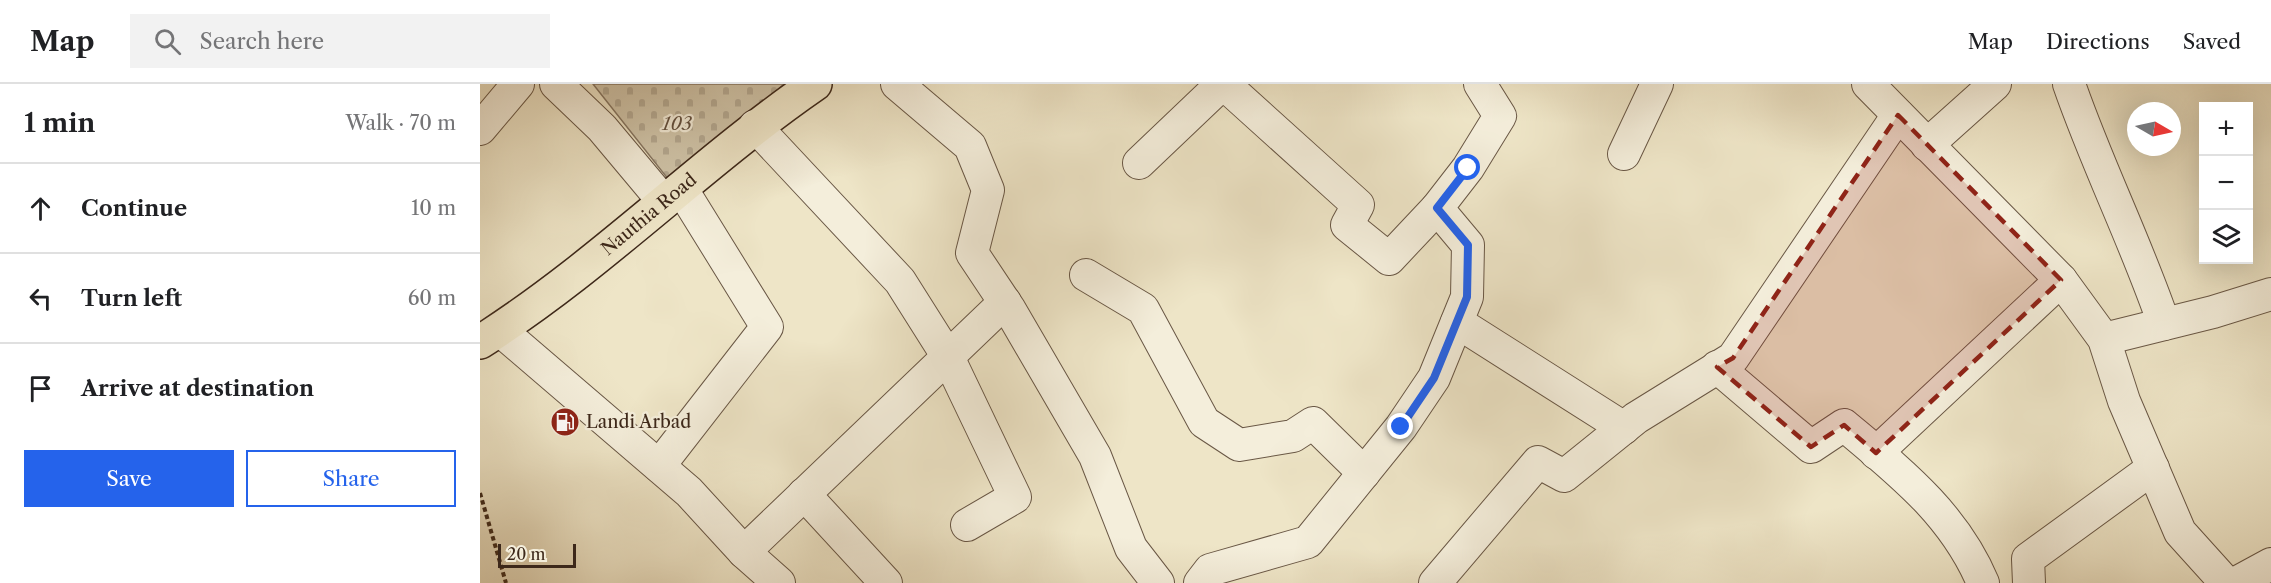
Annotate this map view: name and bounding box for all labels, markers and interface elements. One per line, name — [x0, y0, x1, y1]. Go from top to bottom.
search box — [130, 14, 550, 68]
text: Map — [30, 24, 94, 58]
icon: search — [151, 25, 184, 58]
text: Search here — [199, 28, 324, 55]
text: Map — [1968, 29, 2013, 54]
text: Directions — [2046, 29, 2150, 54]
text: Saved — [2183, 29, 2241, 54]
north arrow — [2127, 102, 2181, 156]
map controls — [2199, 102, 2253, 264]
button: + — [2199, 102, 2253, 156]
text: 1 min — [24, 107, 95, 139]
text: Walk · 70 m — [345, 111, 456, 135]
park label: 103 — [661, 113, 693, 135]
route start — [1454, 154, 1480, 180]
button: − — [2199, 156, 2253, 210]
street label: Nauthia Road — [597, 169, 701, 260]
icon: ahead — [24, 192, 57, 225]
text: Continue — [81, 195, 187, 222]
text: 10 m — [411, 196, 456, 220]
button: layers — [2199, 210, 2253, 264]
icon: left — [24, 282, 57, 315]
text: Turn left — [81, 285, 182, 312]
text: 60 m — [408, 286, 456, 310]
icon: arrive — [24, 372, 57, 405]
text: Arrive at destination — [81, 375, 314, 402]
fuel station icon: Landi Arbad — [549, 406, 581, 438]
place label: Landi Arbad — [586, 411, 691, 433]
route end — [1387, 413, 1413, 439]
button: Save — [24, 450, 234, 507]
button: Share — [246, 450, 456, 507]
scale bar — [498, 541, 576, 568]
text: 20 m — [507, 544, 546, 564]

